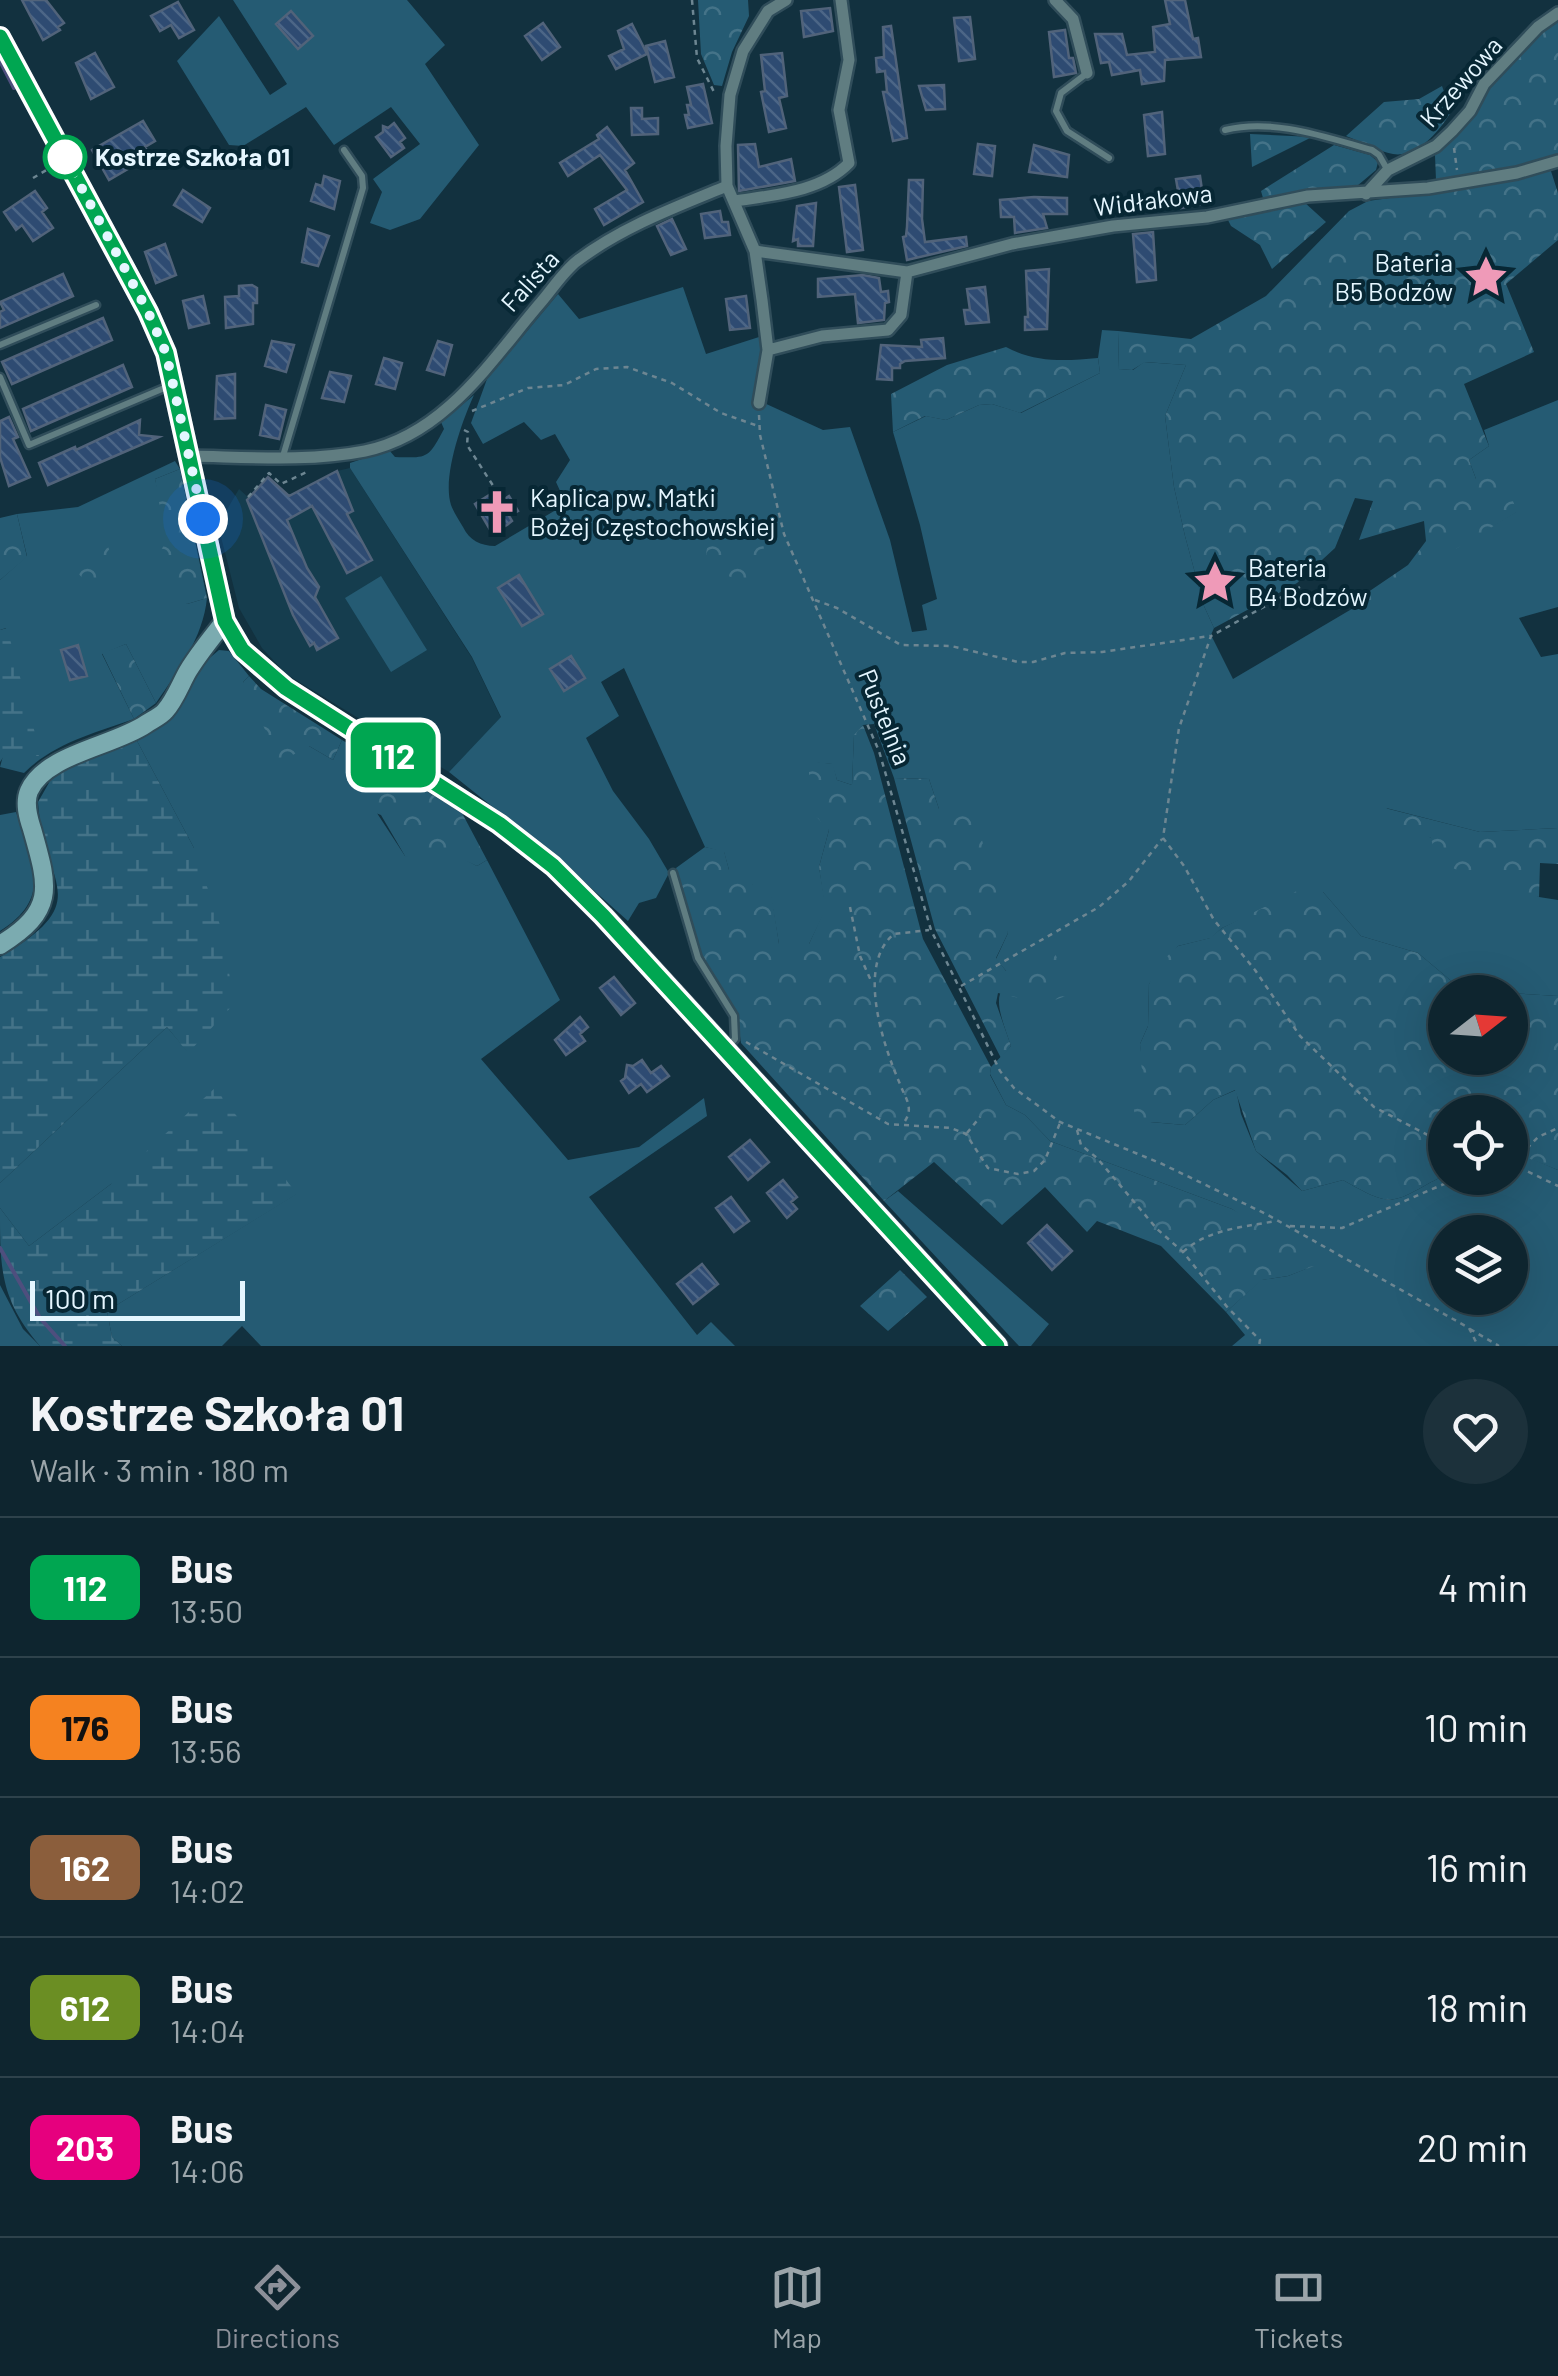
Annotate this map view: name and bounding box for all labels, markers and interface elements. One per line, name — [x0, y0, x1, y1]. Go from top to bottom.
street label: Krzewowa — [1413, 30, 1508, 133]
marker: Kostrze Szkoła 01 — [44, 136, 86, 178]
place label: Kostrze Szkoła 01 — [95, 141, 290, 171]
street label: Widłakowa — [1092, 177, 1214, 221]
street label: Falista — [494, 243, 565, 317]
place label: Bateria B5 Bodzów — [1334, 247, 1453, 306]
place icon: Bateria B5 Bodzów — [1462, 253, 1510, 301]
place label: Kaplica pw. Matki Bożej Częstochowskiej — [530, 482, 776, 541]
church icon: Kaplica pw. Matki Bożej Częstochowskiej — [473, 488, 521, 536]
your location — [178, 494, 228, 544]
place label: Bateria B4 Bodzów — [1248, 552, 1367, 611]
place icon: Bateria B4 Bodzów — [1191, 558, 1239, 606]
street label: Pustelnia — [853, 664, 919, 769]
line badge: 112 — [336, 722, 450, 788]
text: 112 — [371, 734, 415, 776]
north arrow — [1428, 975, 1528, 1075]
map controls — [1428, 975, 1528, 1315]
button: locate — [1428, 1095, 1528, 1195]
button: layers — [1428, 1215, 1528, 1315]
scale bar — [30, 1276, 245, 1320]
text: 100 m — [45, 1281, 115, 1315]
button: heart — [1423, 1379, 1528, 1484]
text: Kostrze Szkoła 01 — [30, 1383, 404, 1441]
text: Walk · 3 min · 180 m — [30, 1450, 289, 1488]
text: Bus — [170, 1545, 233, 1591]
text: 4 min — [1438, 1564, 1528, 1610]
text: 112 — [63, 1566, 107, 1608]
text: 13:50 — [170, 1591, 243, 1629]
text: Bus — [170, 1685, 233, 1731]
text: 10 min — [1424, 1704, 1528, 1750]
text: 176 — [61, 1706, 109, 1748]
text: 13:56 — [170, 1731, 241, 1769]
text: Bus — [170, 1825, 233, 1871]
text: 16 min — [1426, 1844, 1528, 1890]
text: 162 — [60, 1846, 110, 1888]
text: 14:02 — [170, 1871, 245, 1909]
text: Bus — [170, 1965, 233, 2011]
text: 18 min — [1426, 1984, 1528, 2030]
text: 612 — [60, 1986, 110, 2028]
text: 14:04 — [170, 2011, 245, 2049]
text: Bus — [170, 2105, 233, 2151]
text: 20 min — [1417, 2124, 1528, 2170]
text: 203 — [56, 2126, 114, 2168]
text: 14:06 — [170, 2151, 244, 2189]
tab: Directions — [215, 2260, 340, 2354]
tab: Map — [770, 2260, 825, 2354]
tab: Tickets — [1254, 2260, 1343, 2354]

